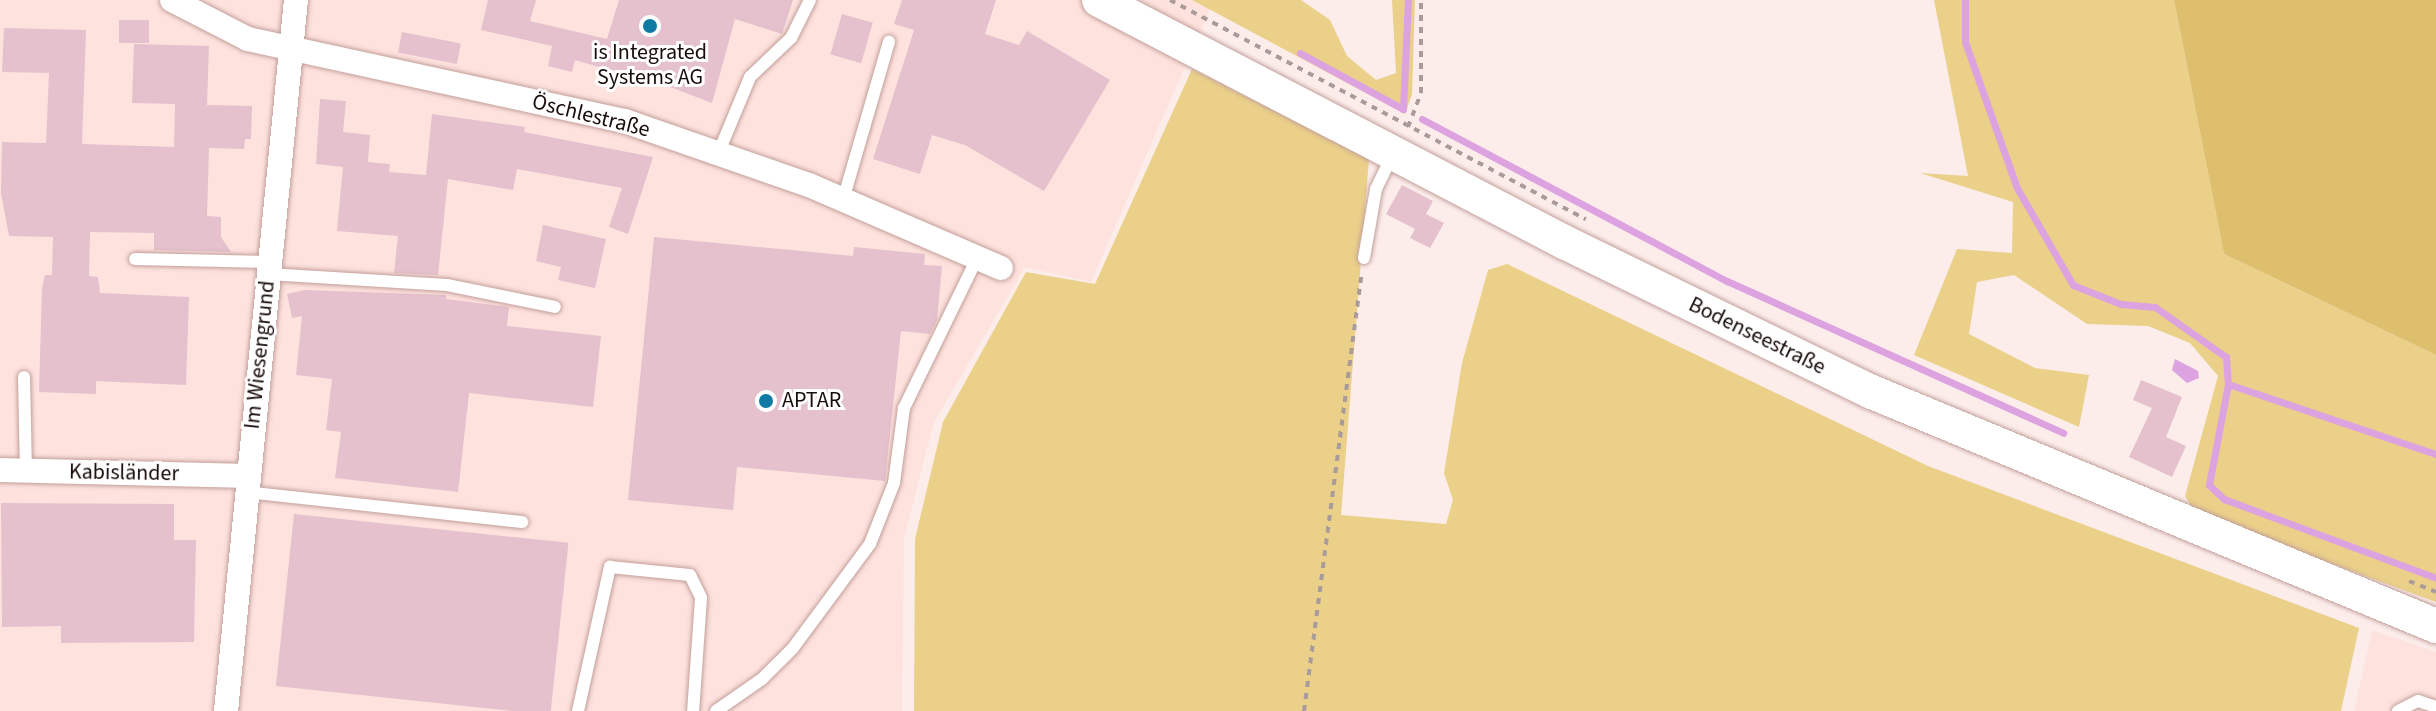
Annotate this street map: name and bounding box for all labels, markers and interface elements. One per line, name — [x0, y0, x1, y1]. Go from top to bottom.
marker: is Integrated Systems AG — [641, 17, 659, 35]
place label: is Integrated Systems AG — [593, 39, 707, 90]
street label: Öschlestraße — [529, 89, 653, 143]
street label: Im Wiesengrund — [239, 279, 281, 431]
street label: Bodenseestraße — [1684, 291, 1830, 381]
place label: APTAR — [782, 388, 841, 414]
marker: APTAR — [757, 392, 775, 410]
street label: Kabisländer — [69, 459, 179, 487]

